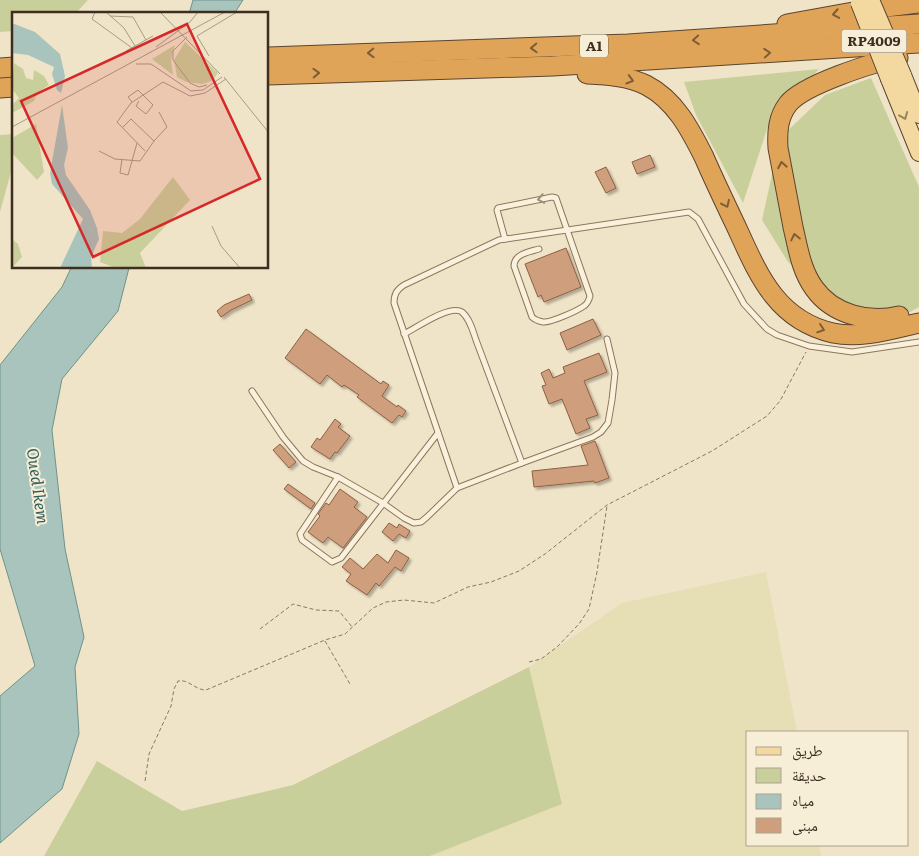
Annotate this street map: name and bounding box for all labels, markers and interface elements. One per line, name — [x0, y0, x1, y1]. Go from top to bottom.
one-way arrow — [832, 9, 840, 19]
inset map — [12, 12, 269, 269]
road number: RP4009 — [842, 29, 906, 52]
road number: A1 — [580, 34, 608, 58]
one-way arrow — [692, 35, 700, 46]
one-way arrow — [529, 43, 537, 53]
one-way arrow — [367, 47, 375, 58]
one-way arrow — [763, 48, 771, 59]
one-way arrow — [312, 68, 320, 79]
one-way arrow — [626, 74, 634, 84]
one-way arrow — [898, 111, 908, 120]
one-way arrow — [777, 161, 787, 170]
one-way arrow — [537, 193, 546, 204]
one-way arrow — [719, 199, 730, 208]
one-way arrow — [791, 232, 801, 241]
one-way arrow — [816, 323, 824, 333]
water label: Oued Ikem — [22, 446, 56, 525]
legend — [746, 731, 909, 846]
text: طريق — [792, 738, 823, 761]
text: حديقة — [792, 763, 827, 786]
text: مياه — [792, 788, 814, 811]
text: مبنى — [792, 813, 818, 836]

